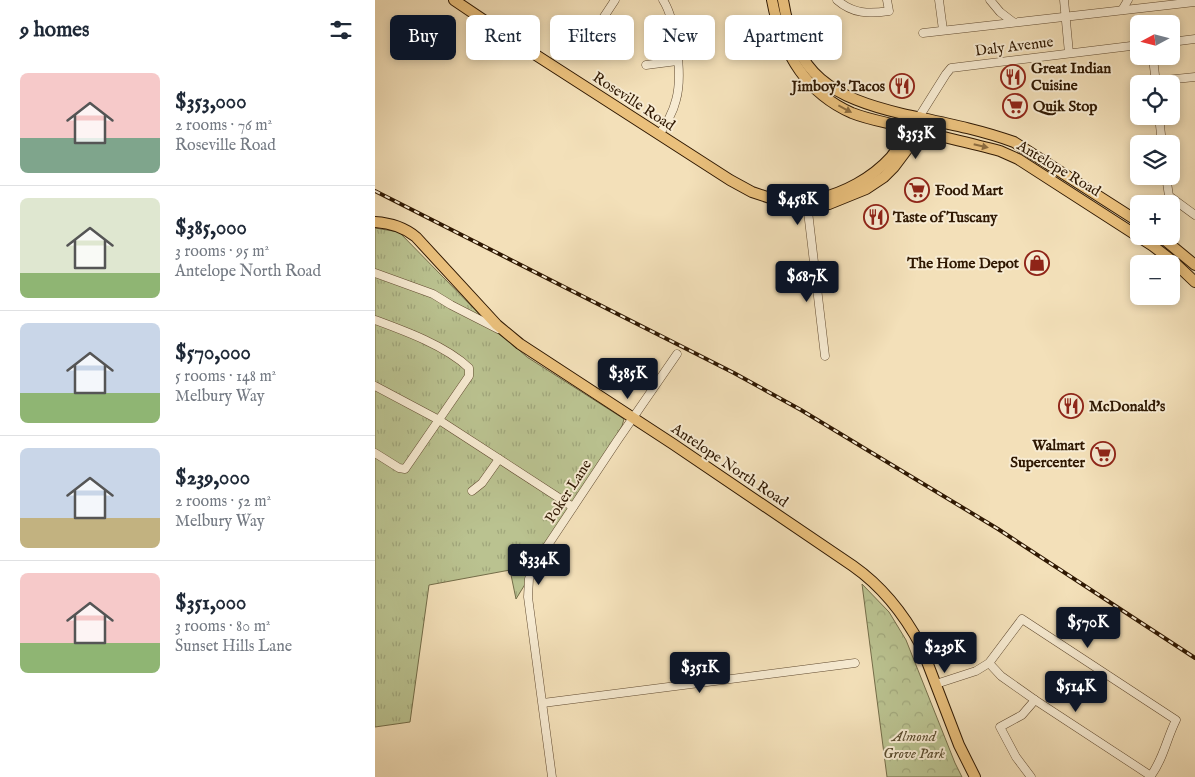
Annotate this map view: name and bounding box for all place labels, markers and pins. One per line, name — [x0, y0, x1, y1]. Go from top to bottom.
place label: Great Indian Cuisine — [1031, 59, 1111, 95]
restaurant icon: Great Indian Cuisine — [1000, 64, 1026, 90]
restaurant icon: Jimboy's Tacos — [889, 73, 915, 99]
place label: Jimboy's Tacos — [789, 77, 886, 96]
supermarket icon: Quik Stop — [1002, 93, 1028, 119]
place label: Quik Stop — [1033, 97, 1097, 116]
pin: $353K — [881, 118, 951, 160]
supermarket icon: Food Mart — [904, 177, 930, 203]
place label: Food Mart — [935, 181, 1004, 200]
pin: $458K — [763, 184, 833, 226]
restaurant icon: Taste of Tuscany — [863, 204, 889, 230]
place label: Taste of Tuscany — [892, 208, 998, 227]
shop icon: The Home Depot — [1024, 250, 1050, 276]
place label: The Home Depot — [906, 254, 1020, 273]
pin: $687K — [772, 260, 842, 303]
pin: $385K — [593, 358, 663, 400]
restaurant icon: McDonald's — [1058, 393, 1084, 419]
place label: McDonald's — [1089, 397, 1166, 416]
place label: Walmart Supercenter — [1010, 436, 1086, 472]
supermarket icon: Walmart Supercenter — [1090, 441, 1116, 467]
pin: $334K — [504, 544, 574, 586]
pin: $570K — [1053, 606, 1123, 649]
pin: $239K — [910, 632, 980, 674]
pin: $351K — [665, 652, 735, 694]
pin: $514K — [1041, 670, 1111, 713]

